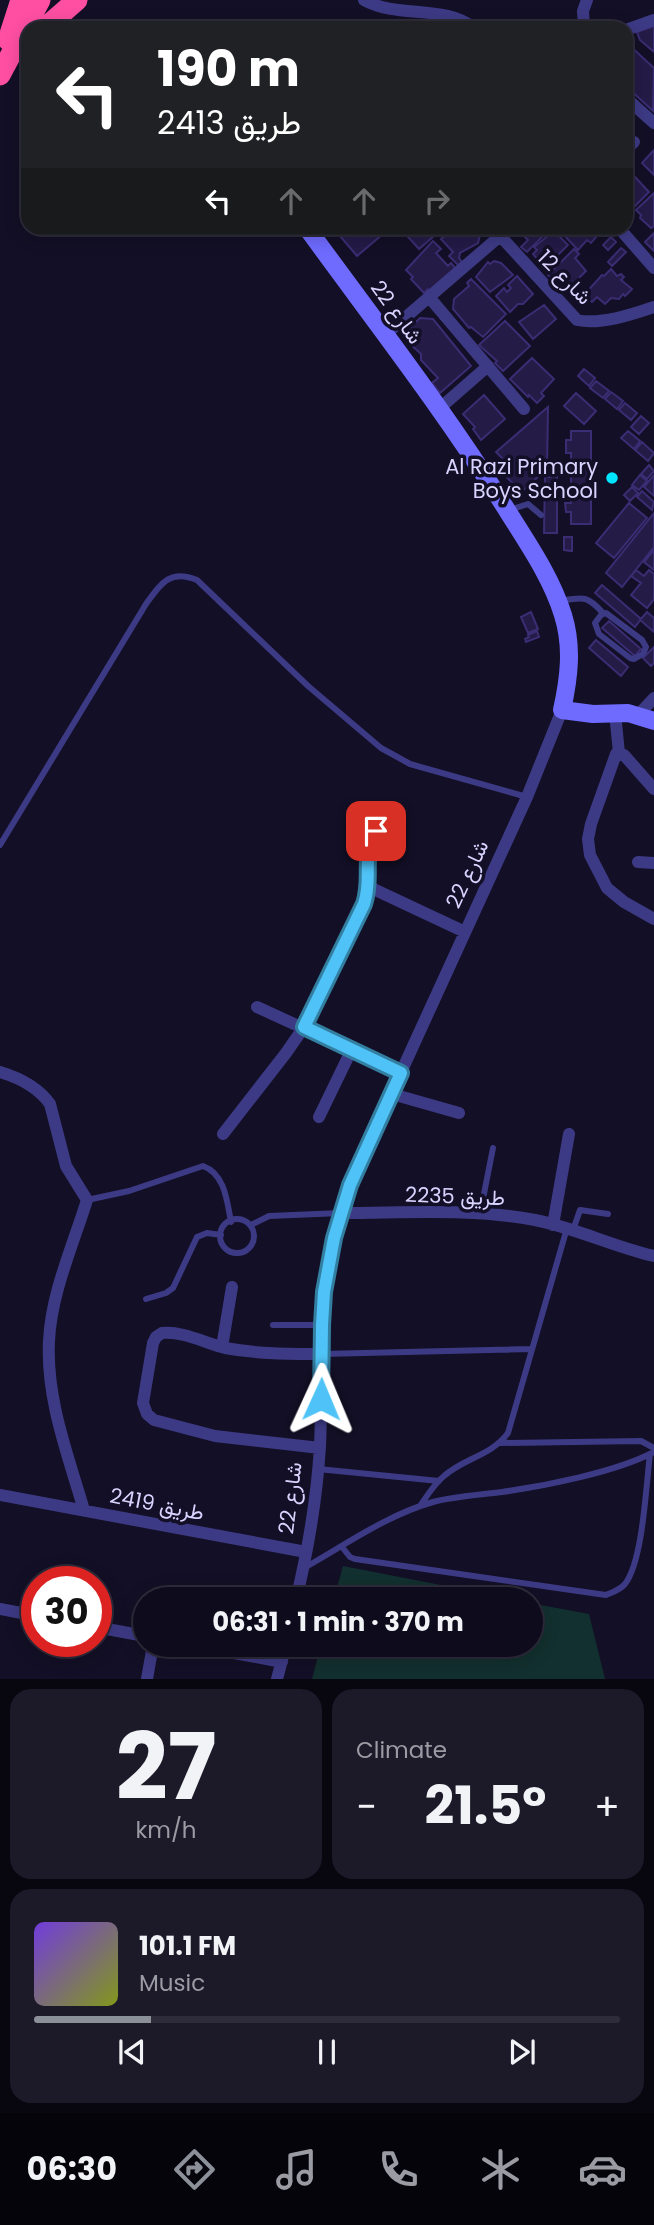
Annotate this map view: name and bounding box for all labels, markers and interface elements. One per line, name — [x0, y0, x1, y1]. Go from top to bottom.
text: 190 m — [157, 35, 300, 103]
icon: left — [42, 49, 133, 140]
text: طريق 2413 — [157, 100, 301, 145]
icon: left — [199, 182, 237, 220]
icon: ahead — [272, 182, 310, 220]
icon: ahead — [345, 182, 383, 220]
icon: right — [418, 182, 456, 220]
street label: شارع 12 — [531, 243, 599, 311]
street label: شارع 22 — [364, 274, 430, 350]
place label: Al Razi Primary Boys School — [445, 452, 598, 505]
marker: Al Razi Primary Boys School — [604, 470, 620, 486]
pin — [346, 801, 406, 861]
icon: arrive — [357, 812, 395, 850]
street label: شارع 22 — [439, 835, 495, 913]
street label: طريق 2235 — [405, 1180, 505, 1212]
position arrow — [284, 1362, 358, 1436]
street label: شارع 22 — [271, 1461, 309, 1535]
street label: طريق 2419 — [107, 1481, 207, 1527]
speed limit sign: 30 — [21, 1566, 112, 1657]
text: 06:31 · 1 min · 370 m — [212, 1604, 464, 1640]
text: 27 — [116, 1703, 216, 1831]
text: Climate — [356, 1734, 447, 1766]
text: 21.5° — [425, 1769, 546, 1842]
text: − — [356, 1780, 377, 1833]
text: + — [594, 1780, 620, 1833]
text: km/h — [135, 1814, 197, 1846]
text: 101.1 FM — [139, 1928, 236, 1964]
text: Music — [139, 1967, 205, 1999]
icon: previous — [113, 2033, 151, 2071]
icon: pause — [308, 2033, 346, 2071]
icon: next — [503, 2033, 541, 2071]
icon: directions — [170, 2145, 219, 2194]
icon: music — [272, 2145, 321, 2194]
icon: phone — [374, 2145, 423, 2194]
icon: climate — [476, 2145, 525, 2194]
icon: car — [578, 2145, 627, 2194]
text: 06:30 — [27, 2146, 117, 2191]

